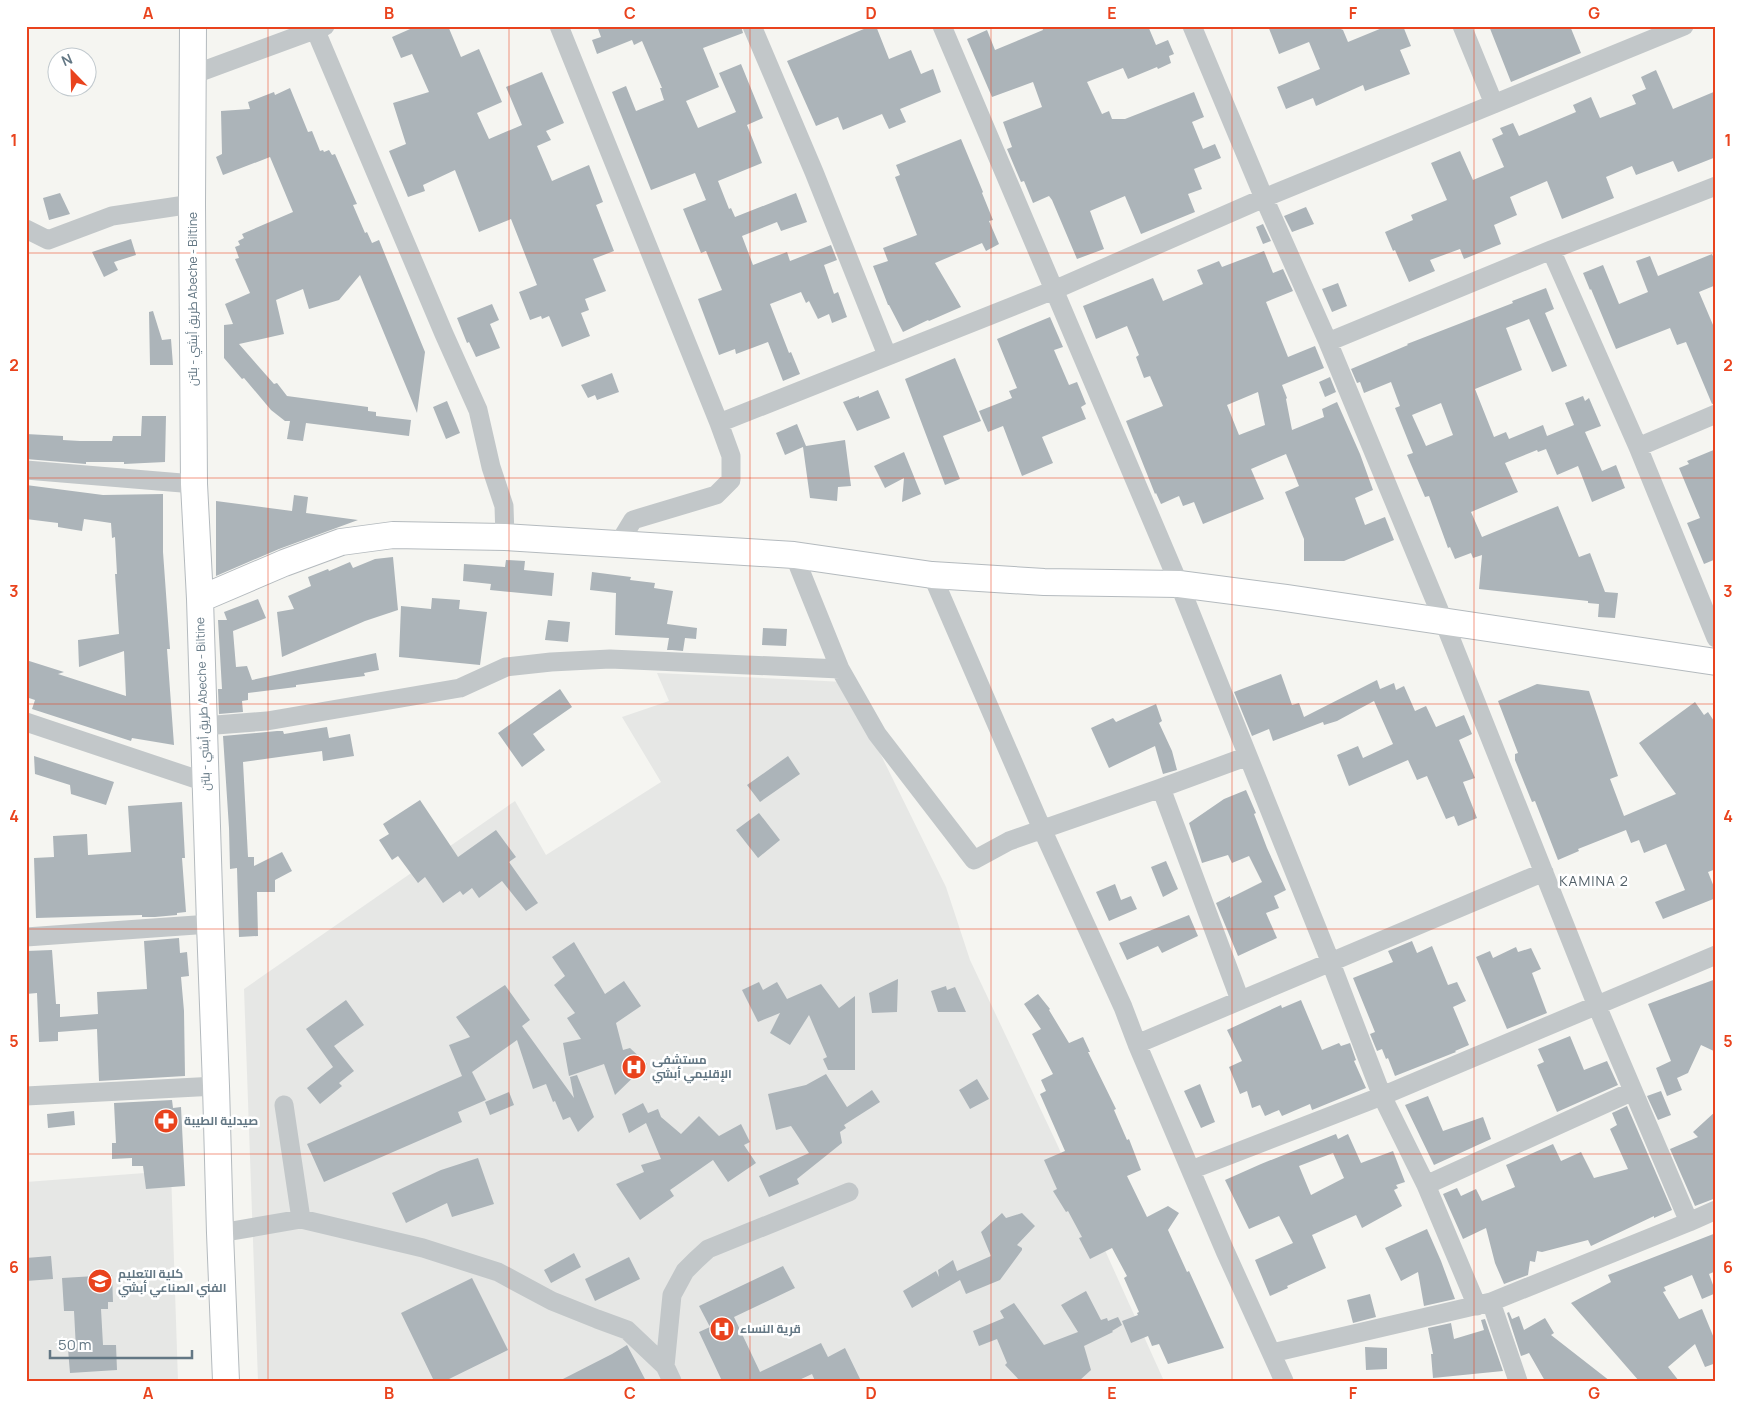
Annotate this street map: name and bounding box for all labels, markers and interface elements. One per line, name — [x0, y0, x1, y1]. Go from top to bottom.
text: A — [143, 2, 154, 24]
text: B — [384, 2, 394, 24]
text: C — [624, 2, 636, 24]
text: D — [865, 2, 877, 24]
text: E — [1107, 2, 1117, 24]
text: F — [1349, 2, 1358, 24]
text: G — [1588, 2, 1600, 24]
north arrow — [48, 48, 98, 98]
text: N — [58, 49, 75, 70]
text: 1 — [10, 129, 18, 151]
text: 1 — [1724, 129, 1732, 151]
street label: طريق أبشي - بلتن Abeche - Biltine — [184, 212, 203, 386]
text: 2 — [9, 354, 19, 376]
text: 2 — [1723, 354, 1733, 376]
text: 3 — [9, 580, 19, 602]
text: 3 — [1723, 580, 1733, 602]
street label: طريق أبشي - بلتن Abeche - Biltine — [191, 617, 216, 791]
text: 4 — [9, 805, 19, 827]
text: 4 — [1723, 805, 1733, 827]
district label: KAMINA 2 — [1559, 871, 1629, 890]
text: 5 — [9, 1030, 19, 1052]
text: 5 — [1723, 1030, 1733, 1052]
place label: مستشفى الإقليمي أبشي — [652, 1051, 732, 1084]
hospital icon: مستشفى الإقليمي أبشي — [621, 1054, 647, 1080]
pharmacy icon: صيدلية الطيبة — [153, 1108, 179, 1134]
place label: صيدلية الطيبة — [184, 1112, 258, 1129]
text: 6 — [9, 1256, 19, 1278]
text: 6 — [1723, 1256, 1733, 1278]
place label: كلية التعليم الفني الصناعي أبشي — [118, 1265, 226, 1298]
school or university icon: كلية التعليم الفني الصناعي أبشي — [87, 1268, 113, 1294]
hospital icon: قرية النساء — [709, 1316, 735, 1342]
place label: قرية النساء — [740, 1320, 801, 1337]
scale bar — [50, 1327, 192, 1359]
text: 50 m — [58, 1334, 92, 1355]
text: A — [143, 1382, 154, 1404]
text: B — [384, 1382, 394, 1404]
text: C — [624, 1382, 636, 1404]
text: D — [865, 1382, 877, 1404]
text: E — [1107, 1382, 1117, 1404]
text: F — [1349, 1382, 1358, 1404]
text: G — [1588, 1382, 1600, 1404]

